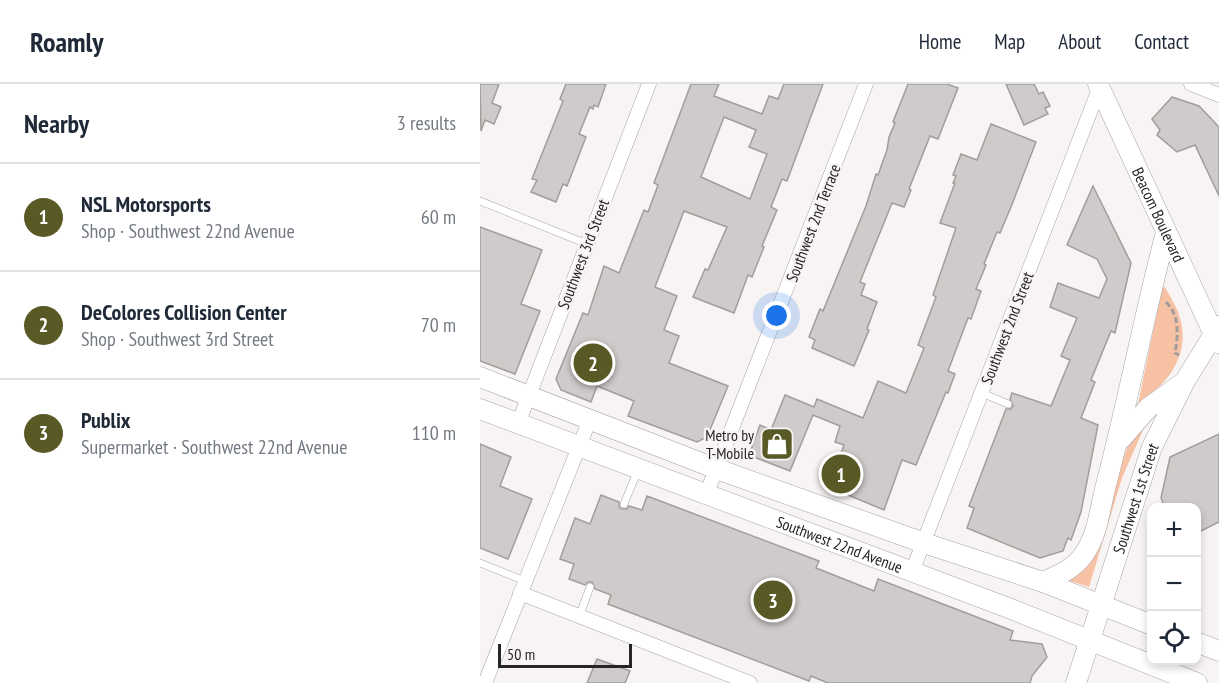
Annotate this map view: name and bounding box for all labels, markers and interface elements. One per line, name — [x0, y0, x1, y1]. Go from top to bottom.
text: Roamly — [30, 23, 104, 60]
text: Home — [919, 28, 961, 55]
text: Map — [994, 28, 1025, 55]
text: About — [1058, 28, 1101, 55]
text: Contact — [1134, 28, 1189, 55]
text: Nearby — [24, 107, 89, 140]
text: 3 results — [397, 110, 456, 136]
street label: Southwest 2nd Terrace — [781, 161, 845, 285]
street label: Beacom Boulevard — [1128, 164, 1189, 265]
text: NSL Motorsports — [81, 190, 211, 218]
street label: Southwest 3rd Street — [553, 196, 613, 312]
text: 1 — [39, 204, 48, 230]
text: 60 m — [421, 204, 456, 230]
text: Shop · Southwest 22nd Avenue — [81, 218, 295, 244]
street label: Southwest 2nd Street — [976, 268, 1038, 387]
text: DeColores Collision Center — [81, 298, 287, 326]
your location — [762, 301, 791, 330]
text: 2 — [39, 312, 48, 338]
text: 70 m — [421, 312, 456, 338]
text: Shop · Southwest 3rd Street — [81, 326, 274, 352]
pin: 2 — [574, 340, 612, 386]
text: Publix — [81, 406, 131, 434]
text: 3 — [39, 420, 48, 446]
text: 110 m — [412, 420, 456, 446]
place label: Metro by T-Mobile — [705, 425, 754, 463]
shop icon: Metro by T-Mobile — [759, 426, 795, 462]
text: Supermarket · Southwest 22nd Avenue — [81, 434, 348, 460]
street label: Southwest 1st Street — [1108, 439, 1163, 556]
pin: 1 — [822, 452, 860, 496]
map controls — [1147, 503, 1201, 665]
button: + — [1147, 503, 1201, 557]
street label: Southwest 22nd Avenue — [774, 511, 905, 577]
button: − — [1147, 557, 1201, 611]
pin: 3 — [754, 578, 792, 622]
button: locate — [1147, 611, 1201, 665]
scale bar — [498, 641, 632, 668]
text: 50 m — [507, 644, 535, 664]

